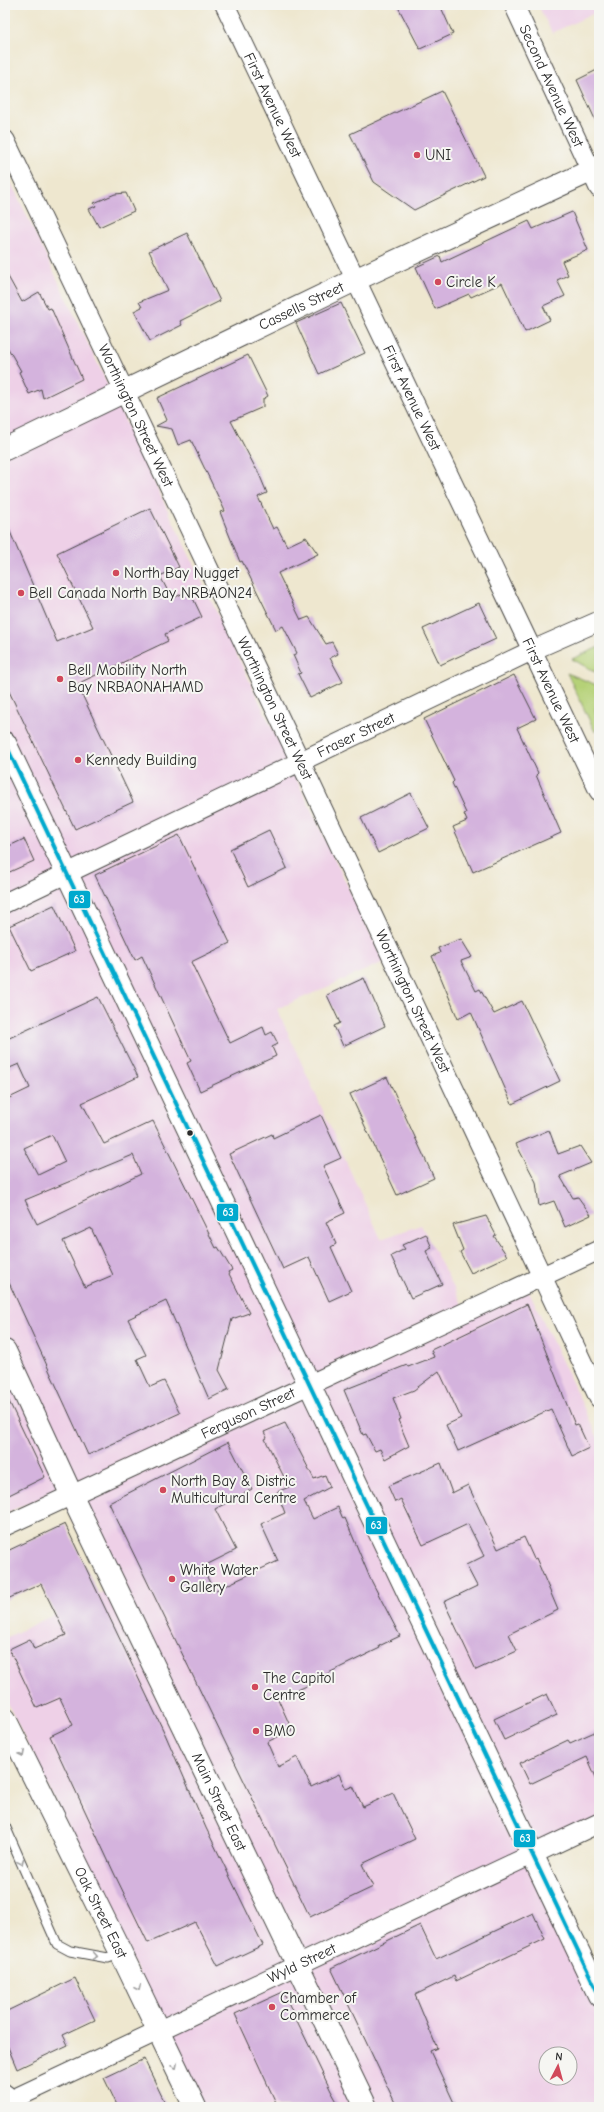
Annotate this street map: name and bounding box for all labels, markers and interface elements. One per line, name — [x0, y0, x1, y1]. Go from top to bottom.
street label: Second Avenue West — [515, 22, 588, 150]
street label: First Avenue West — [240, 50, 306, 161]
place label: UNI — [425, 146, 451, 164]
marker: UNI — [412, 150, 422, 160]
place label: Circle K — [446, 273, 496, 291]
street label: Cassells Street — [256, 277, 347, 334]
marker: Circle K — [433, 277, 443, 287]
street label: Worthington Street West — [94, 341, 178, 490]
street label: First Avenue West — [379, 342, 445, 454]
place label: North Bay Nugget — [124, 564, 240, 582]
marker: North Bay Nugget — [111, 568, 121, 578]
place label: Bell Canada North Bay NRBAON24 — [29, 584, 252, 602]
marker: Bell Canada North Bay NRBAON24 — [16, 588, 26, 598]
street label: Worthington Street West — [233, 634, 317, 783]
street label: First Avenue West — [518, 635, 584, 747]
place label: Bell Mobility North Bay NRBAONAHAMD — [68, 661, 203, 696]
marker: Bell Mobility North Bay NRBAONAHAMD — [55, 674, 65, 684]
street label: Fraser Street — [314, 708, 398, 761]
place label: Kennedy Building — [86, 751, 197, 769]
marker: Kennedy Building — [73, 755, 83, 765]
line badge: 63 — [68, 890, 91, 909]
text: 63 — [73, 893, 85, 906]
street label: Worthington Street West — [372, 927, 454, 1076]
unlabelled marker — [185, 1128, 195, 1138]
line badge: 63 — [216, 1203, 239, 1222]
text: 63 — [222, 1206, 234, 1219]
street label: Ferguson Street — [198, 1383, 298, 1443]
place label: North Bay & Distric Multicultural Centre — [171, 1472, 297, 1507]
marker: North Bay & Distric Multicultural Centre — [158, 1485, 168, 1495]
line badge: 63 — [365, 1516, 388, 1535]
text: 63 — [370, 1519, 382, 1532]
place label: White Water Gallery — [180, 1561, 258, 1596]
marker: White Water Gallery — [167, 1574, 177, 1584]
place label: The Capitol Centre — [263, 1669, 335, 1704]
marker: The Capitol Centre — [250, 1682, 260, 1692]
place label: BMO — [264, 1722, 295, 1740]
marker: BMO — [251, 1726, 261, 1736]
one-way arrow — [17, 1750, 25, 1757]
street label: Main Street East — [188, 1750, 251, 1854]
line badge: 63 — [513, 1829, 536, 1848]
text: 63 — [519, 1832, 531, 1845]
one-way arrow — [16, 1857, 24, 1865]
street label: Oak Street East — [71, 1864, 131, 1962]
street label: Wyld Street — [265, 1939, 339, 1987]
one-way arrow — [92, 1951, 98, 1959]
one-way arrow — [133, 1984, 141, 1991]
place label: Chamber of Commerce — [280, 1989, 357, 2024]
marker: Chamber of Commerce — [267, 2002, 277, 2012]
north arrow — [538, 2046, 578, 2086]
text: N — [555, 2050, 563, 2063]
one-way arrow — [170, 2062, 178, 2069]

